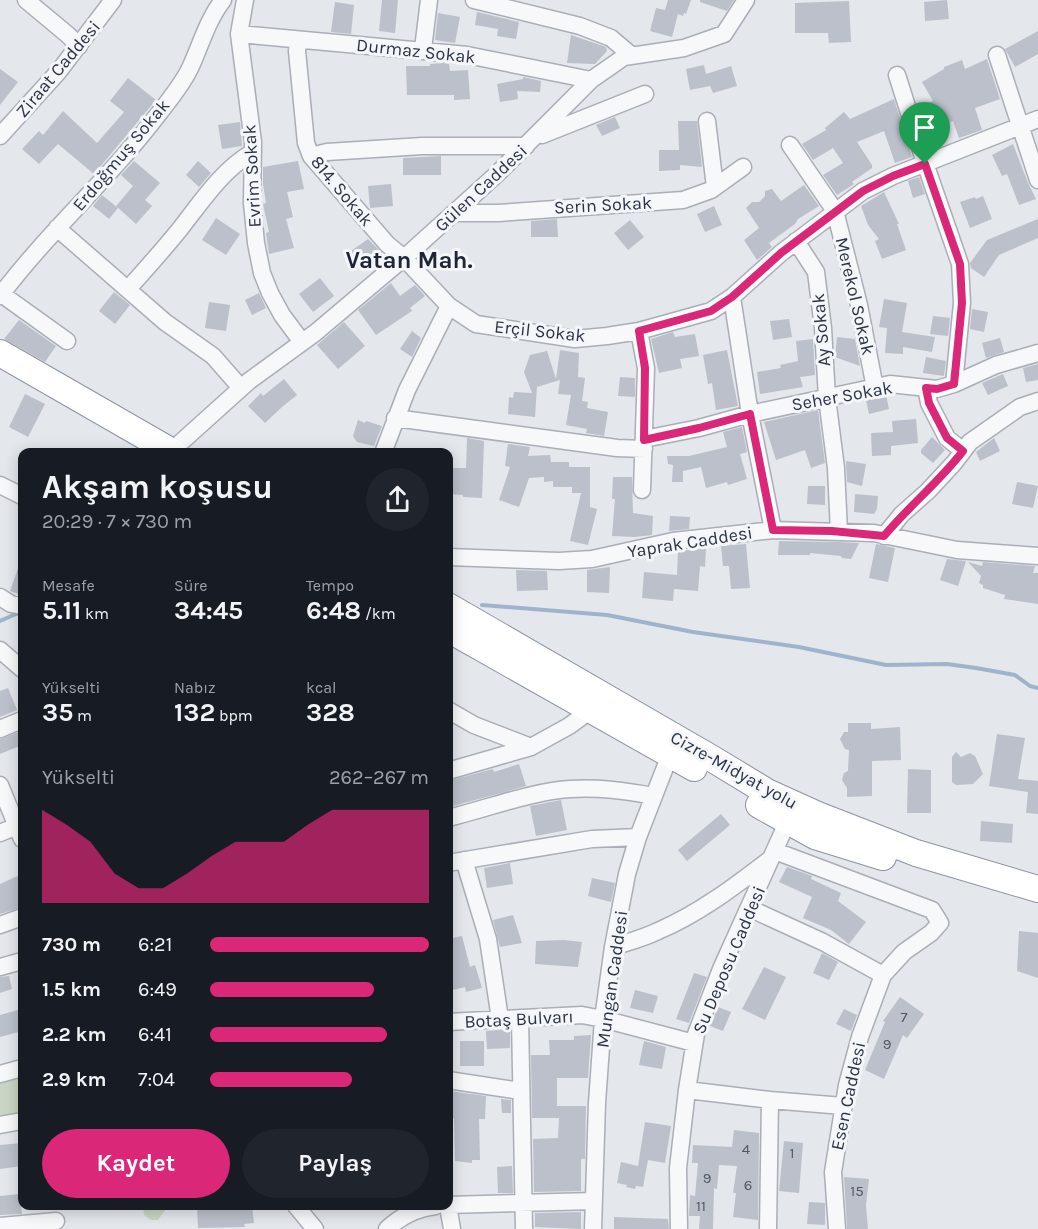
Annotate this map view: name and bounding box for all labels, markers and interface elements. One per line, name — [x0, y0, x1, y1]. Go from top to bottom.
street label: Ziraat Caddesi — [11, 16, 105, 122]
street label: Durmaz Sokak — [355, 34, 477, 68]
street label: Erdoğmuş Sokak — [68, 94, 174, 216]
pin — [899, 102, 950, 164]
icon: arrive — [908, 111, 941, 144]
street label: Evrim Sokak — [238, 124, 266, 228]
street label: Gülen Caddesi — [430, 140, 532, 236]
street label: 814. Sokak — [306, 151, 378, 231]
street label: Serin Sokak — [553, 191, 653, 219]
street label: Merekol Sokak — [831, 235, 879, 357]
district label: Vatan Mah. — [345, 246, 473, 274]
street label: Ay Sokak — [807, 292, 835, 368]
street label: Erçil Sokak — [493, 315, 587, 347]
street label: Seher Sokak — [790, 376, 894, 416]
text: Akşam koşusu — [42, 468, 273, 506]
button: share — [366, 468, 429, 531]
text: 20:29 · 7 × 730 m — [42, 510, 192, 533]
street label: Yaprak Caddesi — [626, 521, 754, 563]
text: Mesafe — [42, 576, 95, 595]
text: Süre — [174, 576, 207, 595]
text: Tempo — [306, 576, 354, 595]
text: 5.11 — [42, 595, 81, 626]
text: 34:45 — [174, 595, 243, 626]
text: 6:48 — [306, 595, 361, 626]
text: km — [81, 604, 109, 623]
text: /km — [361, 604, 396, 623]
text: Yükselti — [42, 678, 100, 697]
text: Nabız — [174, 678, 216, 697]
text: kcal — [306, 678, 337, 697]
text: 35 — [42, 697, 73, 728]
text: 132 — [174, 697, 215, 728]
text: 328 — [306, 697, 355, 728]
text: m — [73, 706, 92, 725]
text: bpm — [215, 706, 253, 725]
street label: Cizre-Midyat yolu — [667, 726, 801, 814]
text: Yükselti — [42, 766, 115, 789]
text: 262–267 m — [329, 766, 429, 789]
street label: Su Deposu Caddesi — [688, 883, 770, 1037]
street label: Mungan Caddesi — [591, 909, 633, 1049]
text: 730 m — [42, 933, 101, 956]
text: 6:21 — [138, 933, 172, 956]
text: 1.5 km — [42, 978, 101, 1001]
text: 6:49 — [138, 978, 177, 1001]
street label: Botaş Bulvarı — [464, 1005, 574, 1033]
house number: 7 — [900, 1008, 908, 1026]
text: 2.2 km — [42, 1023, 106, 1046]
text: 6:41 — [138, 1023, 172, 1046]
house number: 9 — [883, 1035, 891, 1053]
street label: Esen Caddesi — [826, 1040, 870, 1152]
text: 2.9 km — [42, 1068, 106, 1091]
text: 7:04 — [138, 1068, 175, 1091]
button: Kaydet — [42, 1129, 230, 1198]
button: Paylaş — [242, 1129, 429, 1198]
house number: 4 — [742, 1140, 751, 1158]
house number: 1 — [790, 1144, 794, 1162]
house number: 9 — [703, 1169, 711, 1187]
house number: 6 — [744, 1176, 752, 1194]
house number: 15 — [850, 1182, 864, 1200]
house number: 11 — [696, 1197, 706, 1215]

